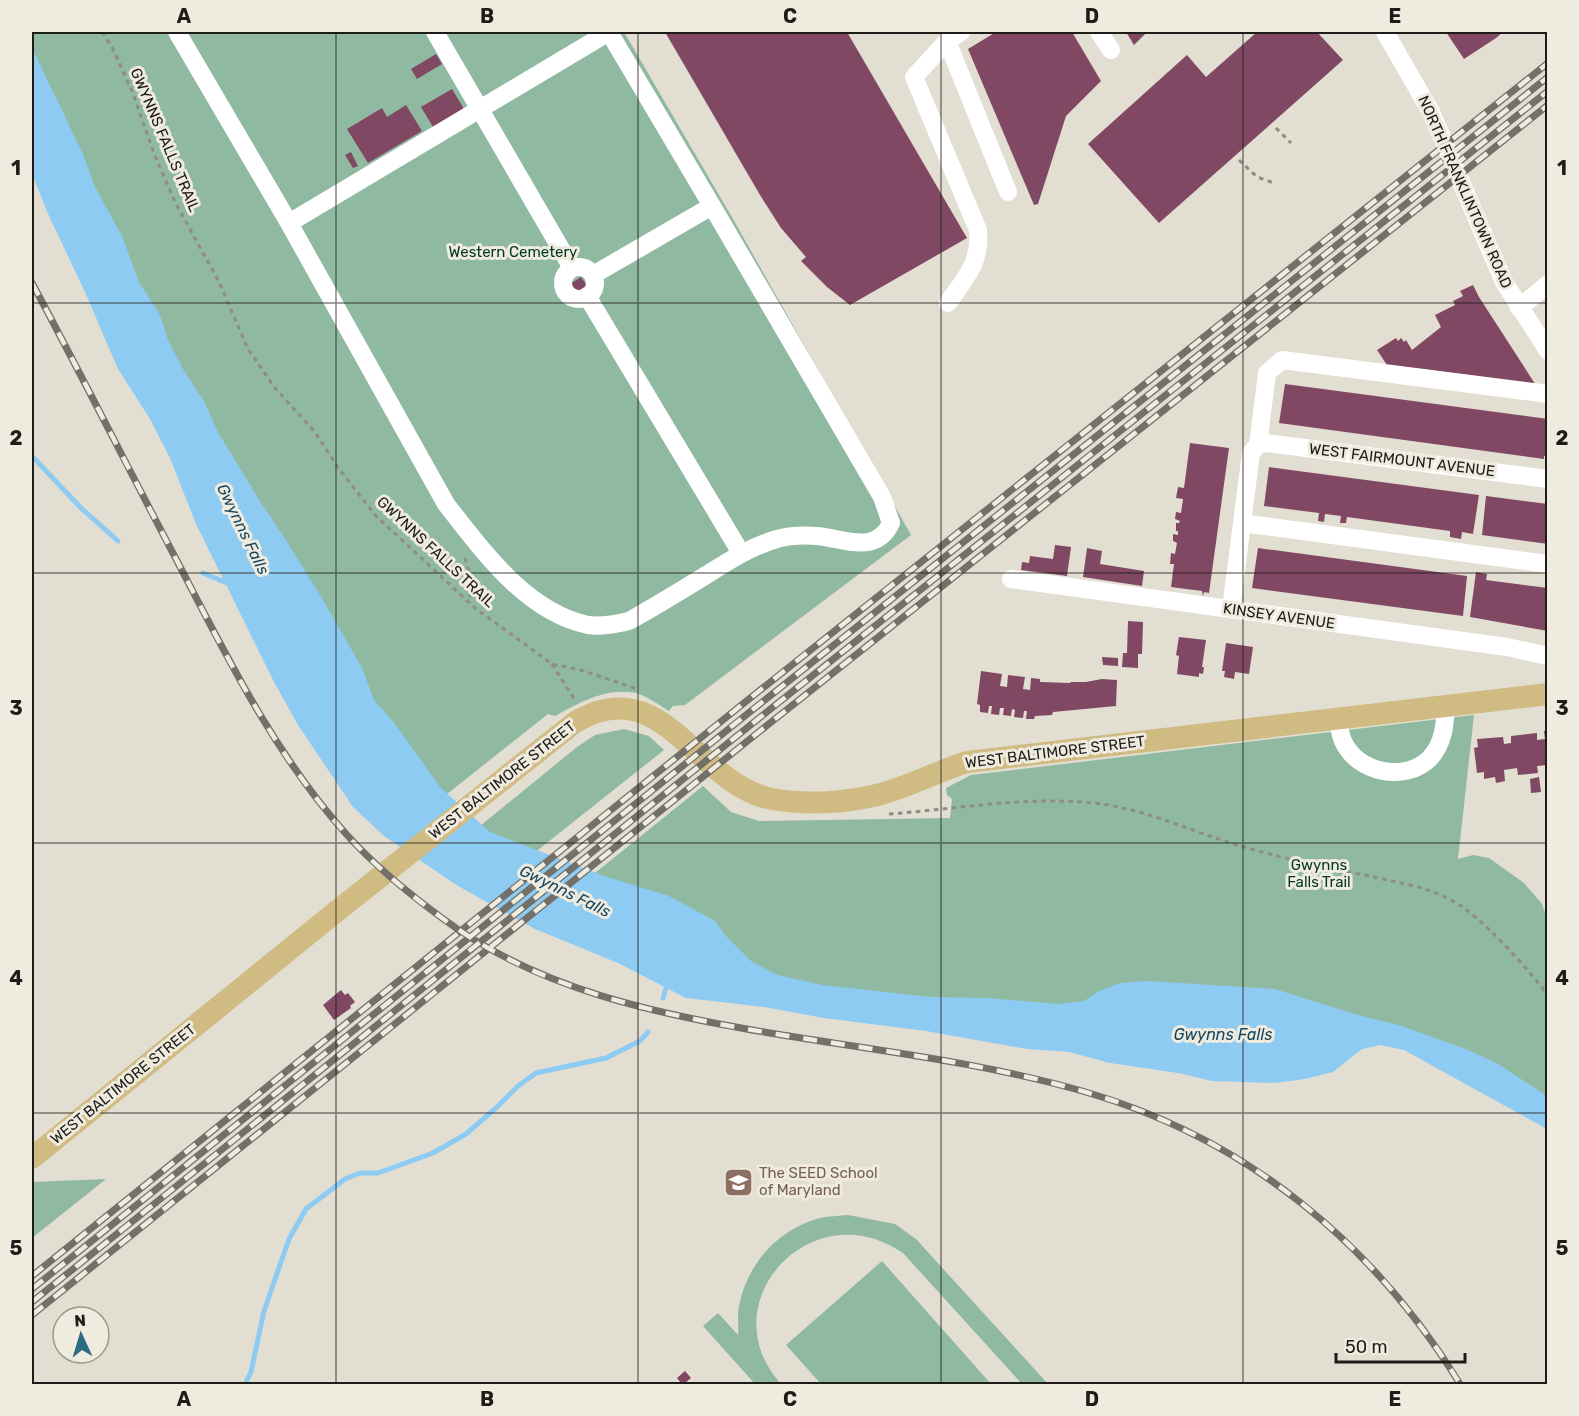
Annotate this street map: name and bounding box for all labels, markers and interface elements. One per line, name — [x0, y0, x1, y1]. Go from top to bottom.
text: A — [177, 4, 192, 28]
text: B — [480, 4, 494, 28]
text: C — [783, 4, 797, 28]
text: D — [1085, 4, 1099, 28]
text: E — [1389, 4, 1401, 28]
street label: GWYNNS FALLS TRAIL — [127, 65, 204, 215]
street label: NORTH FRANKLINTOWN ROAD — [1414, 93, 1516, 291]
text: 1 — [11, 156, 21, 180]
text: 1 — [1557, 156, 1567, 180]
park label: Western Cemetery — [449, 243, 577, 261]
text: 2 — [10, 426, 23, 450]
text: 2 — [1556, 426, 1569, 450]
street label: WEST FAIRMOUNT AVENUE — [1308, 440, 1496, 480]
water label: Gwynns Falls — [213, 480, 273, 578]
street label: GWYNNS FALLS TRAIL — [373, 493, 499, 612]
street label: KINSEY AVENUE — [1222, 599, 1336, 633]
text: 3 — [9, 696, 23, 720]
text: 3 — [1555, 696, 1569, 720]
street label: WEST BALTIMORE STREET — [425, 717, 579, 843]
street label: WEST BALTIMORE STREET — [964, 732, 1146, 772]
park label: Gwynns Falls Trail — [1287, 856, 1351, 891]
water label: Gwynns Falls — [516, 861, 614, 921]
text: 4 — [9, 966, 23, 990]
text: 4 — [1555, 966, 1569, 990]
street label: WEST BALTIMORE STREET — [47, 1020, 199, 1148]
water label: Gwynns Falls — [1174, 1025, 1272, 1044]
place label: The SEED School of Maryland — [759, 1164, 878, 1199]
school or university icon: The SEED School of Maryland — [722, 1166, 754, 1198]
text: 5 — [10, 1236, 23, 1260]
text: 5 — [1556, 1236, 1569, 1260]
north arrow — [51, 1305, 111, 1365]
text: N — [74, 1311, 86, 1330]
scale bar — [1336, 1326, 1465, 1364]
text: 50 m — [1345, 1336, 1388, 1358]
text: A — [177, 1387, 192, 1411]
text: B — [480, 1387, 494, 1411]
text: C — [783, 1387, 797, 1411]
text: D — [1085, 1387, 1099, 1411]
text: E — [1389, 1387, 1401, 1411]

